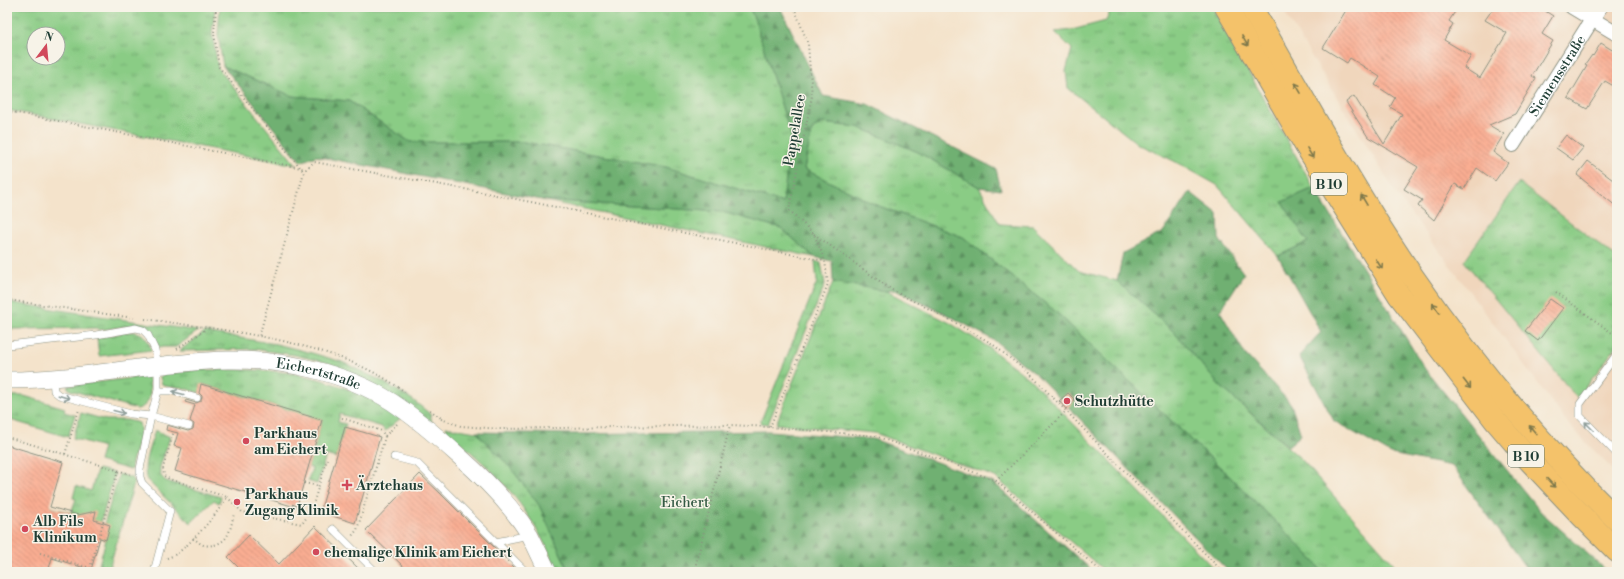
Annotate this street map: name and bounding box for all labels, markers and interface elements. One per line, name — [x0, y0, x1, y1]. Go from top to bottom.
north arrow — [26, 26, 66, 66]
text: N — [42, 29, 55, 45]
street label: Siemensstraße — [1525, 32, 1590, 120]
one-way arrow — [1242, 35, 1250, 47]
one-way arrow — [1293, 82, 1301, 94]
street label: Pappelallee — [780, 93, 810, 168]
one-way arrow — [1306, 148, 1315, 159]
road number: B 10 — [1311, 173, 1347, 195]
one-way arrow — [1360, 195, 1368, 206]
one-way arrow — [1375, 258, 1383, 269]
one-way arrow — [1432, 303, 1440, 314]
street label: Eichertstraße — [275, 355, 363, 394]
one-way arrow — [1463, 378, 1472, 389]
one-way arrow — [172, 389, 185, 396]
place label: Schutzhütte — [1075, 393, 1154, 411]
one-way arrow — [58, 394, 71, 401]
marker: Schutzhütte — [1062, 396, 1072, 406]
one-way arrow — [113, 408, 126, 416]
one-way arrow — [1584, 421, 1594, 431]
place label: Parkhaus am Eichert — [254, 425, 328, 459]
one-way arrow — [1529, 426, 1538, 436]
marker: Parkhaus am Eichert — [241, 436, 251, 446]
road number: B 10 — [1508, 445, 1544, 467]
place label: Ärztehaus — [355, 475, 423, 495]
one-way arrow — [1546, 478, 1556, 488]
marker: Ärztehaus — [341, 479, 353, 491]
place label: Parkhaus Zugang Klinik — [245, 486, 339, 520]
park label: Eichert — [661, 494, 709, 512]
marker: Parkhaus Zugang Klinik — [232, 497, 242, 507]
place label: Alb Fils Klinikum — [32, 513, 97, 547]
marker: Alb Fils Klinikum — [20, 524, 30, 534]
place label: ehemalige Klinik am Eichert — [324, 544, 513, 562]
marker: ehemalige Klinik am Eichert — [311, 547, 321, 557]

